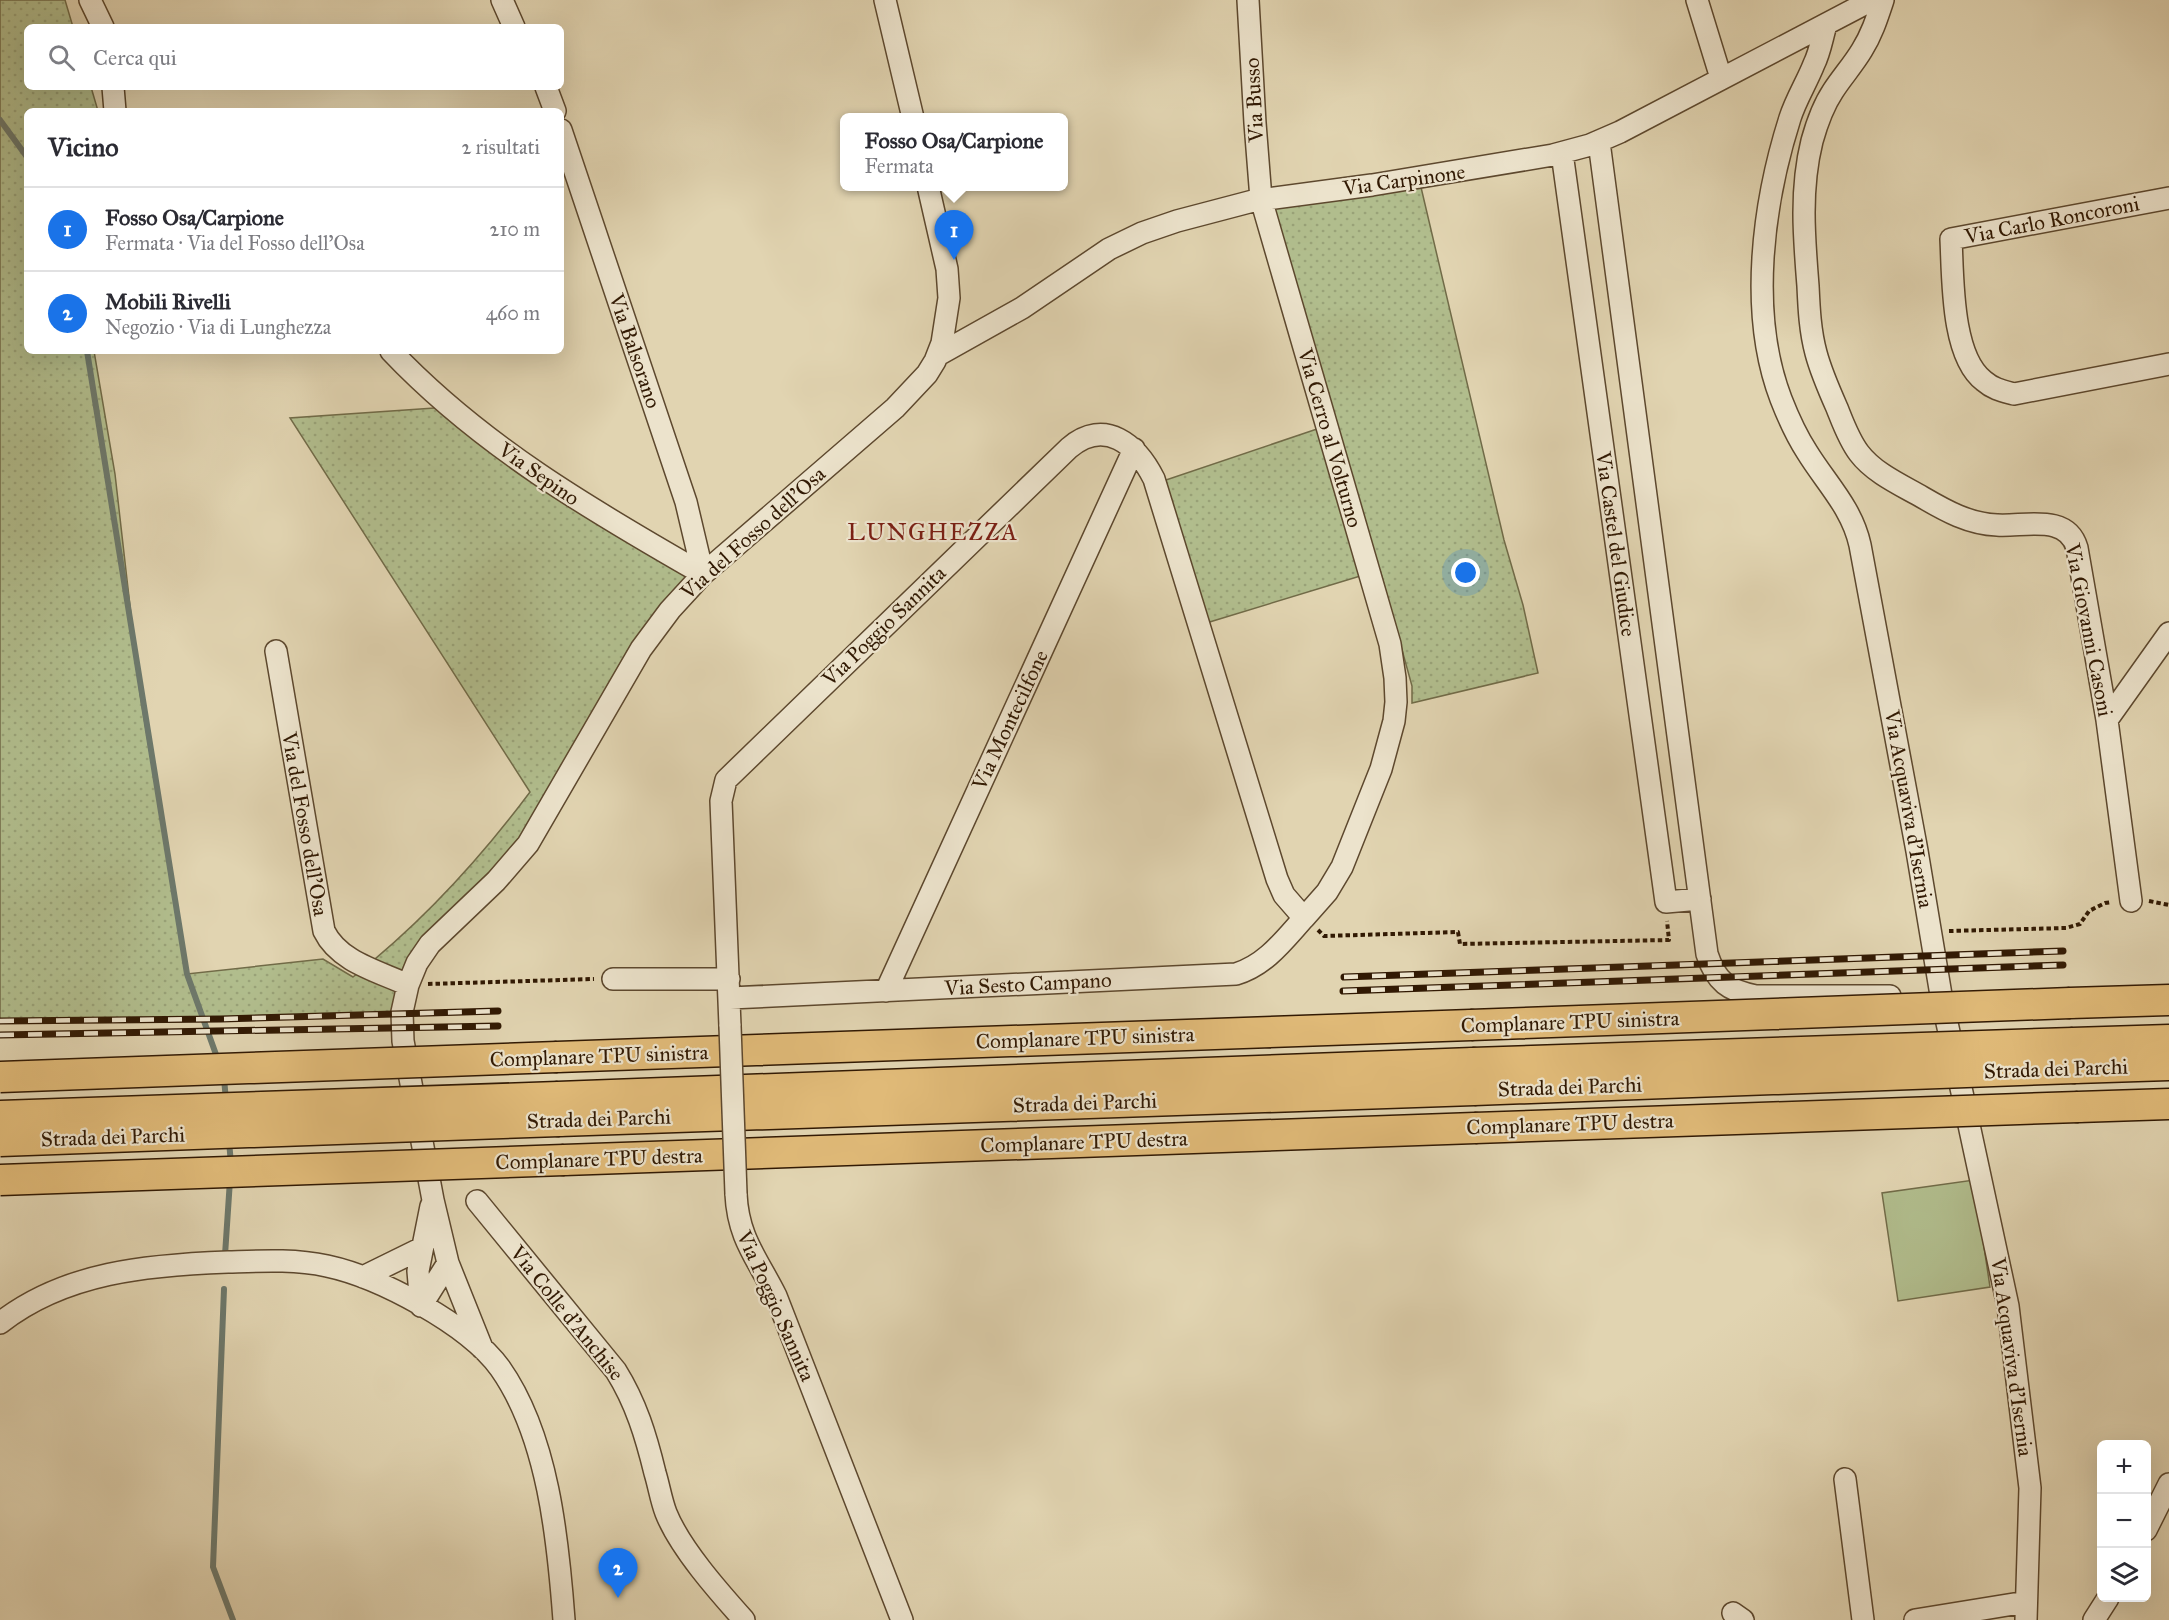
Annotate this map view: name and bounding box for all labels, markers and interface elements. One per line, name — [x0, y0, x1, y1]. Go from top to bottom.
search box — [24, 24, 564, 90]
icon: search — [45, 41, 78, 74]
text: Cerca qui — [93, 44, 177, 71]
street label: Via Busso — [1239, 57, 1269, 144]
popup — [840, 113, 1068, 191]
text: Fosso Osa/Carpione — [865, 127, 1044, 154]
text: Vicino — [48, 131, 119, 163]
text: 2 risultati — [461, 135, 540, 159]
text: Fermata — [865, 154, 934, 178]
street label: Via Carpinone — [1340, 159, 1467, 202]
street label: Via Carlo Roncoroni — [1961, 190, 2142, 250]
text: Fosso Osa/Carpione — [105, 204, 284, 231]
pin: 1 — [934, 210, 974, 260]
text: 1 — [64, 217, 71, 241]
text: 210 m — [490, 217, 540, 241]
text: Fermata · Via del Fosso dell'Osa — [105, 231, 365, 255]
text: Mobili Rivelli — [105, 288, 231, 315]
street label: Via Balsorano — [603, 289, 667, 412]
text: 2 — [63, 301, 72, 325]
text: 460 m — [486, 301, 540, 325]
text: Negozio · Via di Lunghezza — [105, 315, 331, 339]
street label: Via Cerro al Volturno — [1292, 345, 1368, 531]
street label: Via Sepino — [493, 436, 585, 511]
street label: Via Castel del Giudice — [1590, 449, 1642, 638]
street label: Via del Fosso dell'Osa — [674, 461, 831, 606]
district label: LUNGHEZZA — [847, 517, 1019, 547]
street label: Via Giovanni Casoni — [2059, 540, 2119, 719]
your location — [1451, 558, 1480, 587]
street label: Via Poggio Sannita — [816, 560, 951, 692]
street label: Via Montecilfone — [966, 646, 1054, 795]
street label: Via Acquaviva d'Isernia — [1879, 707, 1939, 910]
street label: Via del Fosso dell'Osa — [276, 729, 334, 918]
street label: Via Sesto Campano — [943, 967, 1112, 1001]
street label: Complanare TPU sinistra — [1460, 1005, 1680, 1039]
street label: Complanare TPU sinistra — [975, 1021, 1195, 1055]
street label: Complanare TPU sinistra — [489, 1039, 709, 1073]
street label: Strada dei Parchi — [1983, 1053, 2129, 1085]
street label: Strada dei Parchi — [1497, 1071, 1643, 1103]
street label: Strada dei Parchi — [1012, 1087, 1158, 1119]
street label: Strada dei Parchi — [526, 1103, 672, 1135]
street label: Complanare TPU destra — [1466, 1107, 1674, 1141]
street label: Strada dei Parchi — [40, 1121, 186, 1153]
street label: Complanare TPU destra — [980, 1125, 1188, 1159]
street label: Complanare TPU destra — [495, 1142, 703, 1176]
street label: Via Poggio Sannita — [731, 1226, 821, 1385]
street label: Via Colle d'Anchise — [504, 1239, 630, 1386]
street label: Via Acquaviva d'Isernia — [1985, 1255, 2039, 1458]
map controls — [2097, 1440, 2151, 1602]
button: + — [2097, 1440, 2151, 1494]
button: − — [2097, 1494, 2151, 1548]
pin: 2 — [598, 1548, 638, 1598]
button: layers — [2097, 1548, 2151, 1602]

